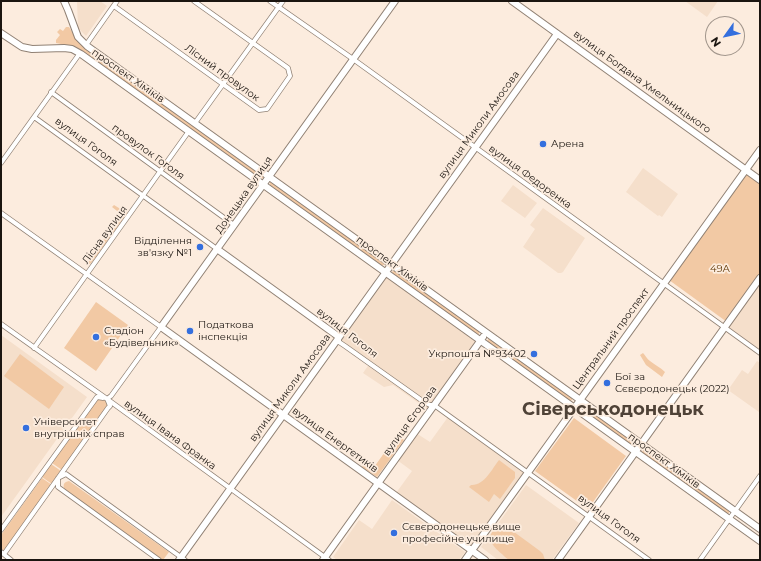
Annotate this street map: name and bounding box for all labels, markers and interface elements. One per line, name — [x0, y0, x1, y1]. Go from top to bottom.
north arrow — [705, 16, 745, 56]
street label: вулиця Богдана Хмельницького — [571, 28, 713, 136]
text: N — [707, 34, 724, 50]
street label: Лісний провулок — [182, 42, 262, 104]
street label: проспект Хіміків — [89, 46, 167, 106]
street label: вулиця Миколи Амосова — [436, 69, 522, 181]
street label: вулиця Гоголя — [52, 115, 120, 169]
street label: провулок Гоголя — [109, 122, 187, 182]
place label: Арена — [551, 138, 584, 150]
marker: Арена — [538, 139, 548, 149]
street label: вулиця Федоренка — [486, 143, 574, 211]
street label: Донецька вулиця — [213, 154, 275, 236]
street label: Лісна вулиця — [80, 204, 130, 266]
street label: проспект Хіміків — [354, 234, 430, 294]
place label: Відділення зв'язку №1 — [134, 235, 192, 258]
marker: Відділення зв'язку №1 — [195, 242, 205, 252]
park label: 49А — [710, 263, 730, 275]
street label: Центральний проспект — [570, 286, 652, 392]
street label: вулиця Гоголя — [314, 305, 380, 361]
place label: Податкова інспекція — [198, 319, 254, 342]
place label: Стадіон «Будівельник» — [104, 325, 179, 348]
marker: Податкова інспекція — [185, 326, 195, 336]
marker: Стадіон «Будівельник» — [91, 332, 101, 342]
street label: вулиця Миколи Амосова — [247, 332, 333, 444]
place label: Укрпошта №93402 — [428, 348, 526, 360]
marker: Укрпошта №93402 — [529, 349, 539, 359]
place label: Бої за Сєвєродонецьк (2022) — [615, 371, 730, 394]
marker: Бої за Сєвєродонецьк (2022) — [602, 378, 612, 388]
street label: вулиця Єгорова — [381, 384, 439, 458]
street label: вулиця Івана Франка — [122, 398, 218, 472]
district label: Сіверськодонецьк — [522, 399, 704, 421]
street label: вулиця Енергетиків — [290, 405, 380, 475]
place label: Університет внутрішніх справ — [34, 416, 124, 440]
marker: Університет внутрішніх справ — [21, 423, 31, 433]
street label: проспект Хіміків — [626, 431, 702, 491]
street label: вулиця Гоголя — [575, 492, 643, 546]
place label: Сєвєродонецьке вище професійне училище — [402, 521, 521, 544]
marker: Сєвєродонецьке вище професійне училище — [389, 528, 399, 538]

